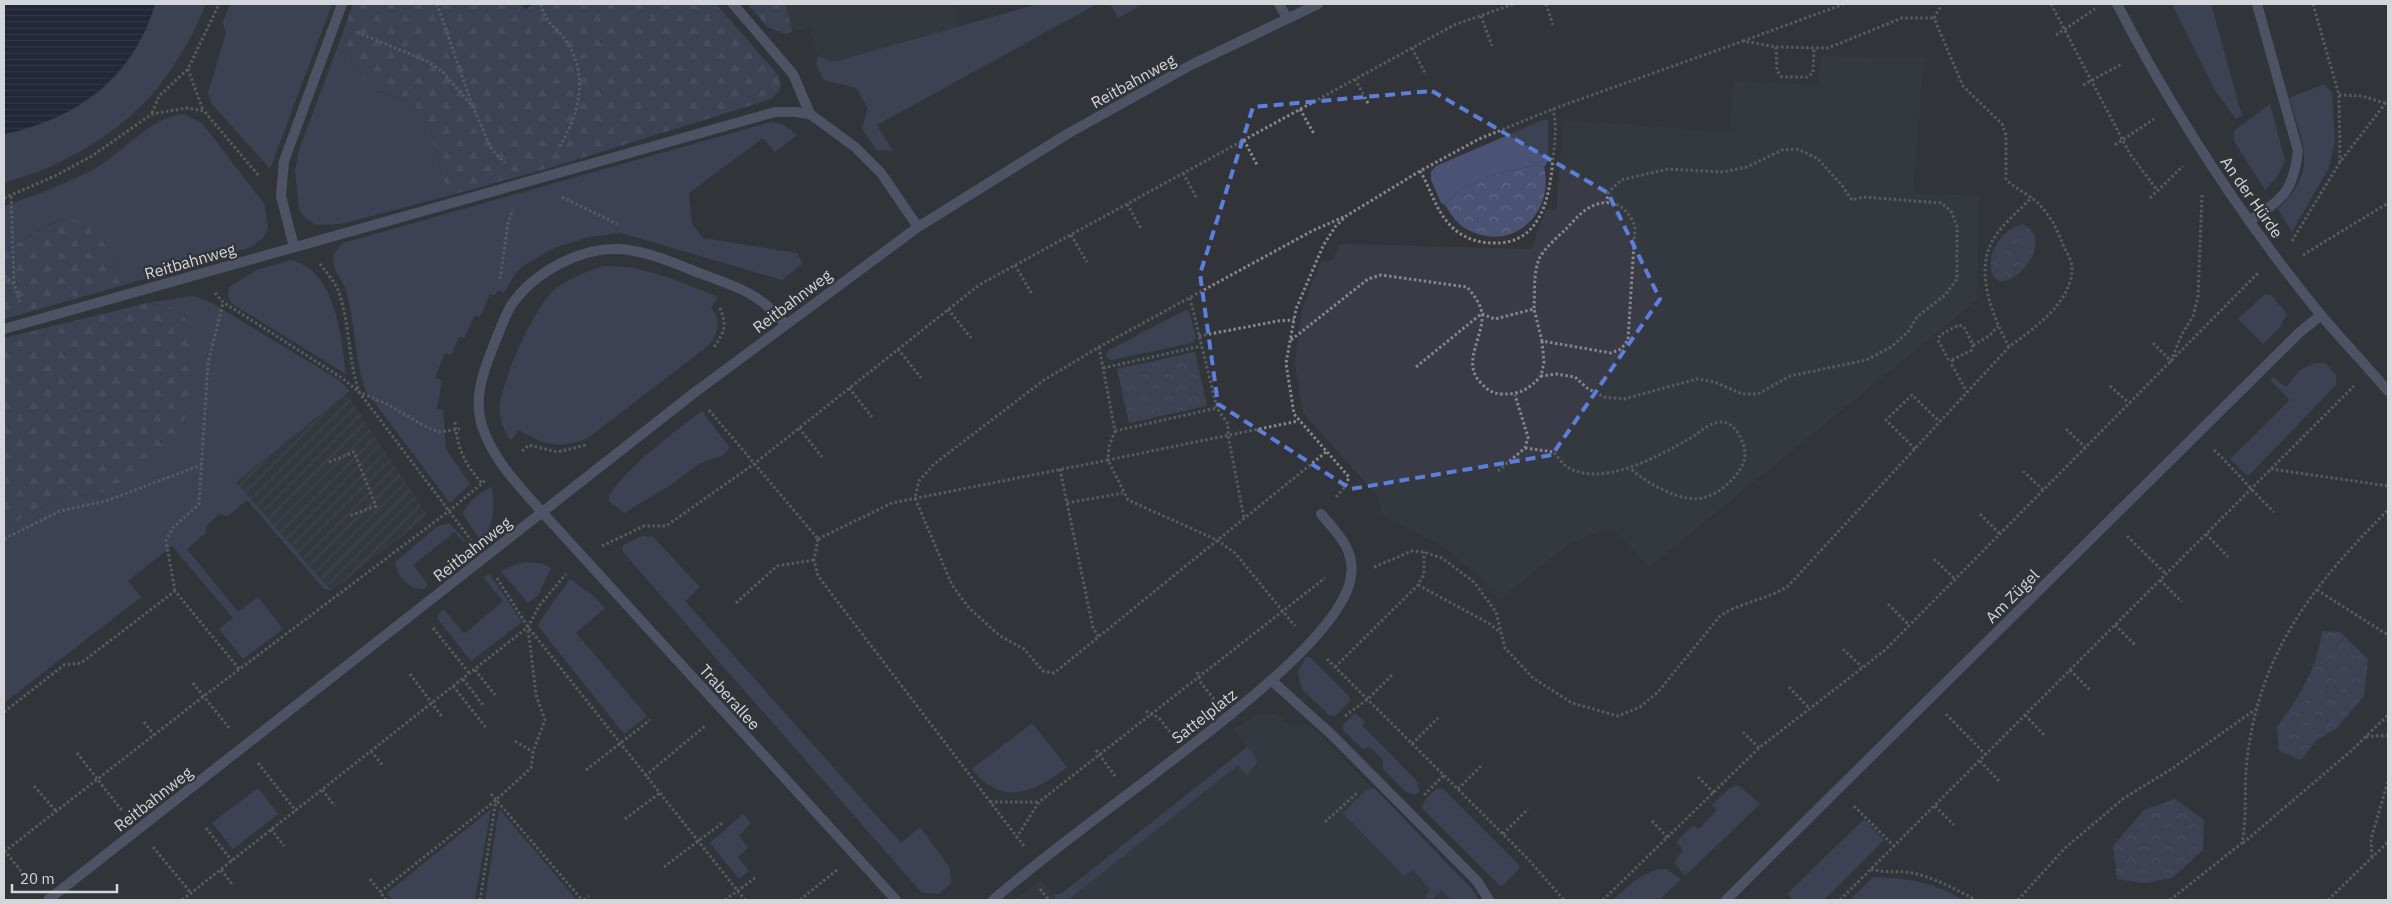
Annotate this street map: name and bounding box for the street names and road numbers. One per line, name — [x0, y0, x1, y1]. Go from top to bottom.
street label: Reitbahnweg — [1087, 49, 1179, 112]
street label: An der Hürde — [2217, 152, 2288, 242]
street label: Reitbahnweg — [142, 238, 238, 284]
street label: Reitbahnweg — [749, 264, 836, 337]
street label: Reitbahnweg — [429, 512, 516, 586]
street label: Am Zügel — [1981, 565, 2043, 627]
street label: Traberallee — [695, 660, 765, 734]
street label: Sattelplatz — [1167, 684, 1241, 748]
street label: Reitbahnweg — [110, 762, 197, 836]

